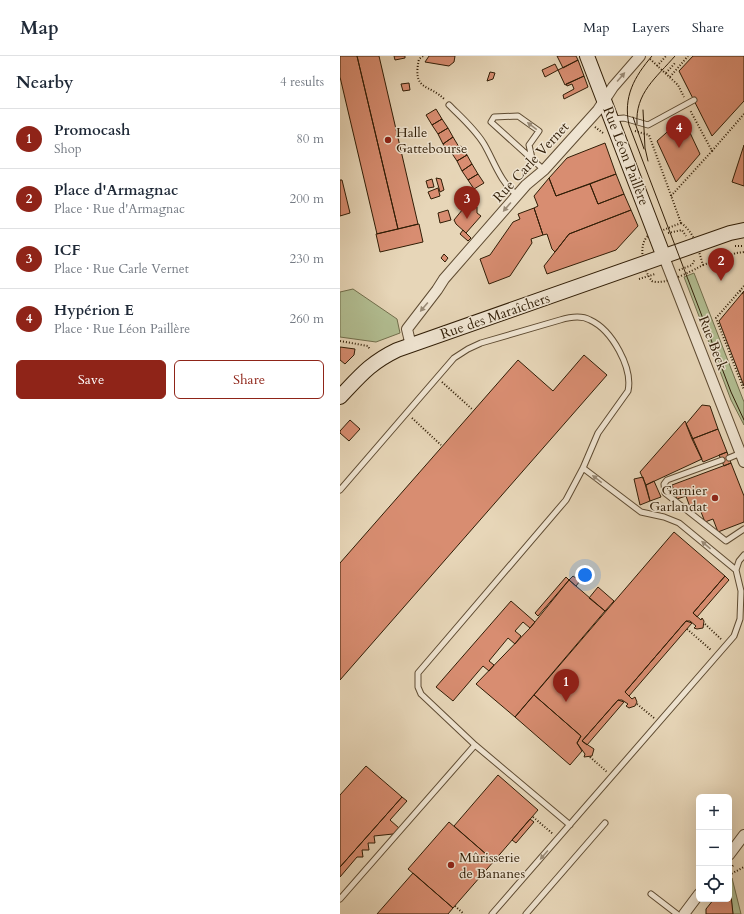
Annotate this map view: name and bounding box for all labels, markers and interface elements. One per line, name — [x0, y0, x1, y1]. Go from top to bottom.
text: Map — [20, 15, 59, 41]
text: Map — [583, 18, 610, 37]
text: Layers — [632, 18, 670, 37]
text: Share — [692, 18, 724, 37]
text: Nearby — [16, 71, 73, 94]
one-way arrow — [617, 72, 626, 83]
text: 4 results — [280, 73, 324, 91]
street label: Rue Léon Paillère — [598, 104, 654, 208]
pin: 4 — [666, 115, 692, 148]
street label: Rue Carle Vernet — [489, 117, 574, 206]
text: Promocash — [54, 120, 130, 140]
one-way arrow — [526, 122, 537, 130]
place label: Halle Gattebourse — [396, 123, 467, 158]
text: 1 — [26, 130, 32, 148]
text: 80 m — [296, 130, 324, 148]
marker: Halle Gattebourse — [383, 135, 393, 145]
text: Shop — [54, 140, 82, 158]
text: Place d'Armagnac — [54, 180, 178, 200]
pin: 3 — [454, 186, 480, 219]
text: 2 — [26, 190, 32, 208]
text: 200 m — [290, 190, 324, 208]
text: Place · Rue d'Armagnac — [54, 200, 185, 218]
one-way arrow — [502, 202, 511, 212]
text: ICF — [54, 240, 80, 260]
pin: 2 — [708, 248, 734, 281]
text: 3 — [26, 250, 32, 268]
text: 230 m — [290, 250, 324, 268]
text: Place · Rue Carle Vernet — [54, 260, 189, 278]
street label: Rue des Maraîchers — [438, 288, 553, 344]
text: Hypérion E — [54, 300, 134, 320]
one-way arrow — [419, 301, 428, 312]
text: 4 — [26, 310, 32, 328]
text: 260 m — [290, 310, 324, 328]
street label: Rue Beck — [694, 313, 732, 374]
text: Place · Rue Léon Paillère — [54, 320, 190, 338]
button: Save — [16, 360, 166, 399]
button: Share — [174, 360, 324, 399]
one-way arrow — [592, 476, 602, 484]
place label: Garnier Garlandat — [649, 481, 708, 516]
marker: Garnier Garlandat — [710, 493, 720, 503]
one-way arrow — [701, 541, 712, 550]
your location — [575, 565, 595, 585]
pin: 1 — [553, 669, 579, 702]
map controls — [696, 794, 732, 902]
button: + — [696, 794, 732, 830]
button: − — [696, 830, 732, 866]
place label: Mûrisserie de Bananes — [459, 848, 525, 883]
one-way arrow — [539, 849, 548, 860]
marker: Mûrisserie de Bananes — [446, 860, 456, 870]
button: locate — [696, 866, 732, 902]

